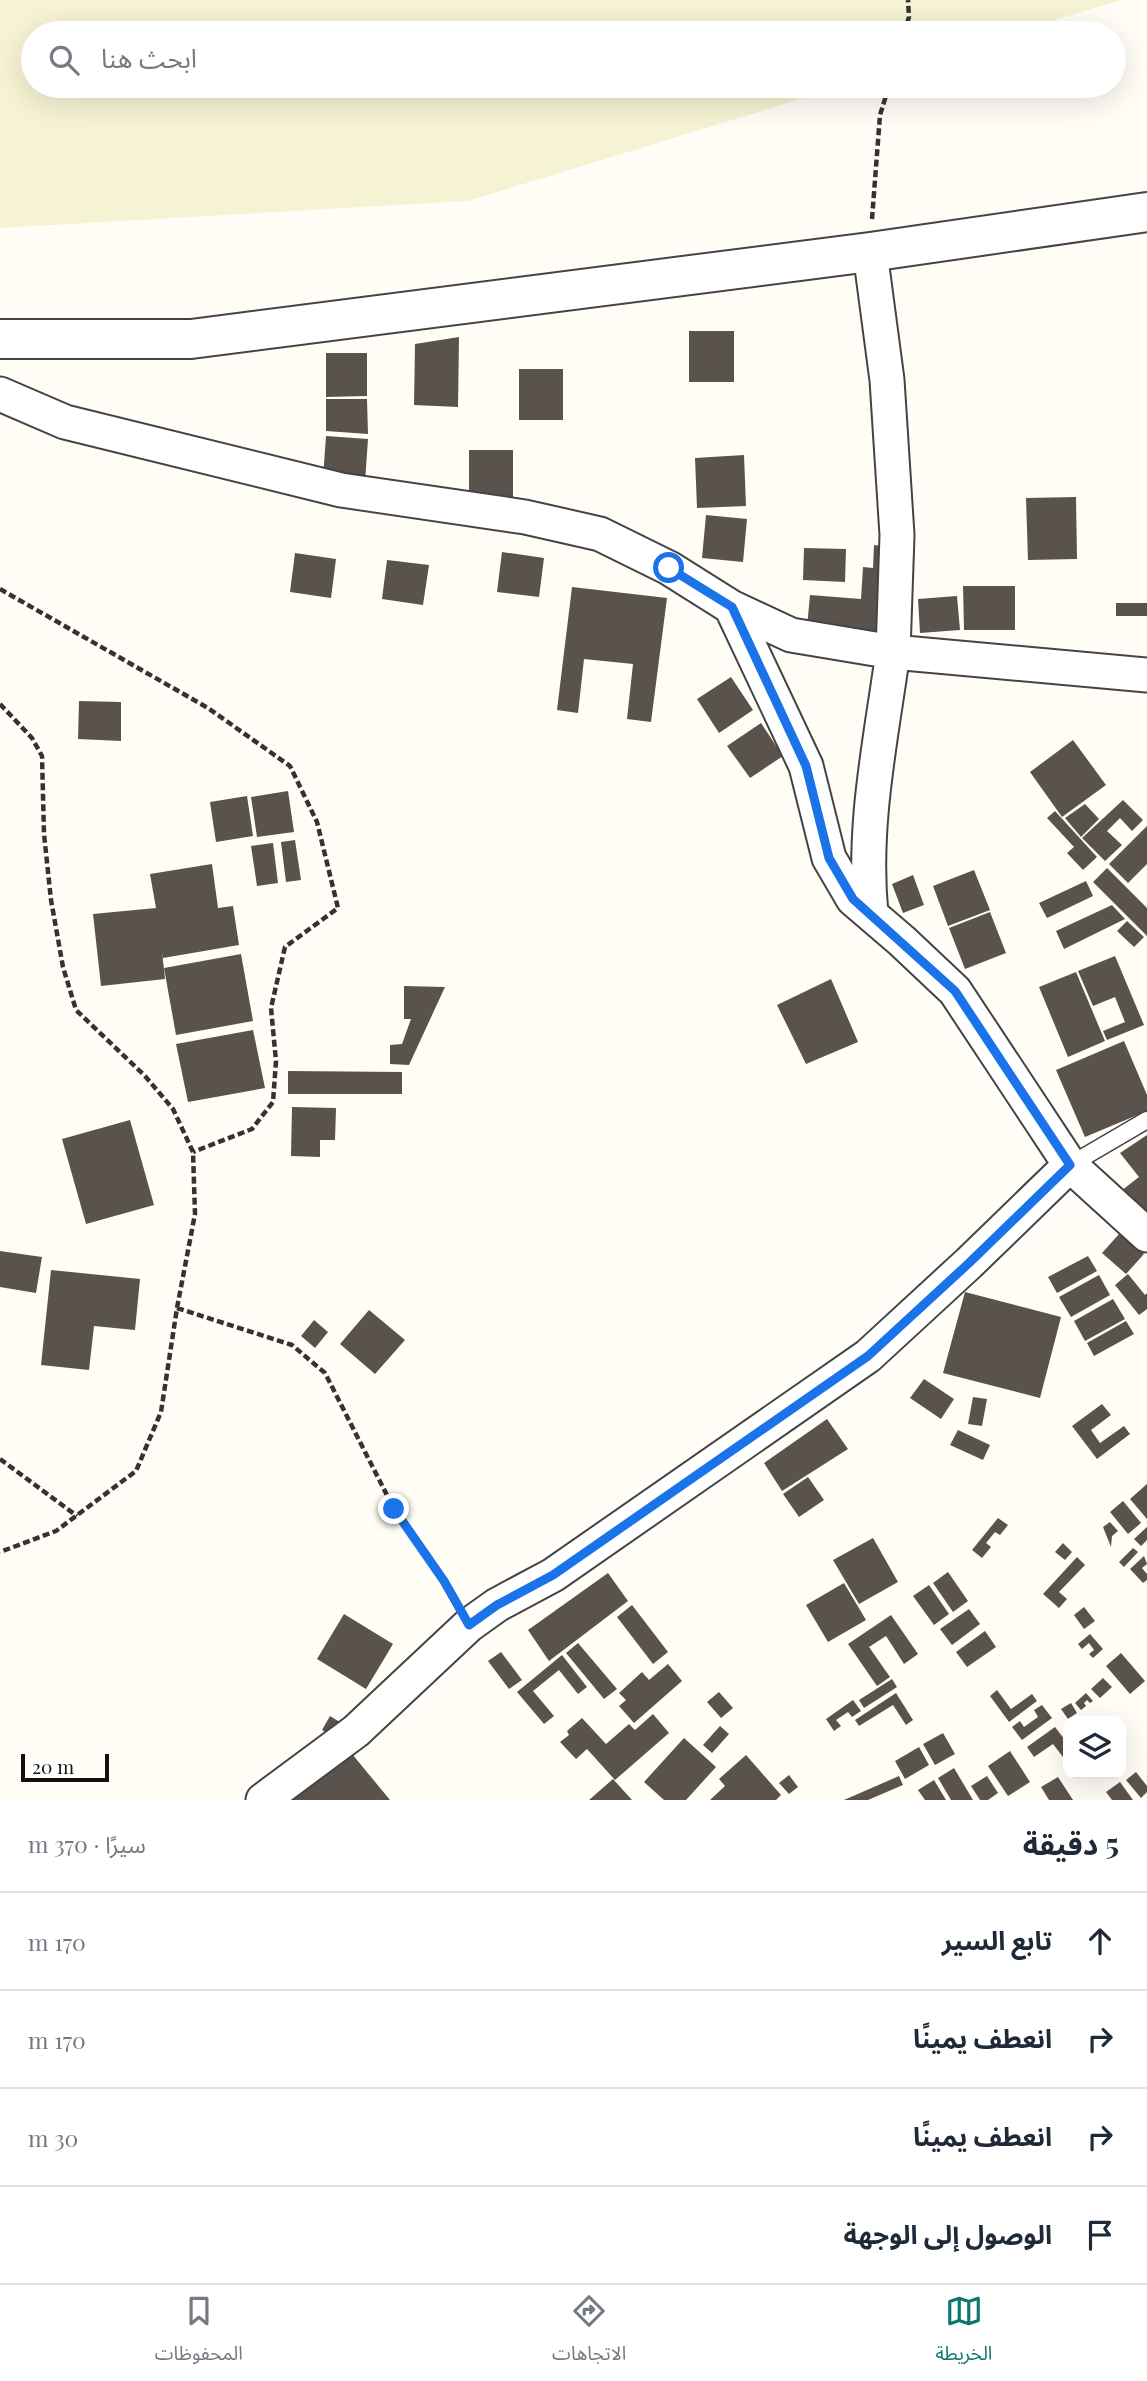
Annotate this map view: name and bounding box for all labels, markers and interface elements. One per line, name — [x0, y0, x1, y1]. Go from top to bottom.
search box — [21, 21, 1126, 98]
text: ابحث هنا — [101, 40, 197, 75]
icon: search — [45, 41, 83, 79]
route start — [653, 552, 684, 583]
route end — [378, 1493, 409, 1524]
map controls — [1063, 1716, 1126, 1779]
button: layers — [1063, 1716, 1126, 1779]
scale bar — [21, 1751, 108, 1783]
text: 20 m — [32, 1753, 74, 1779]
text: 5 دقيقة — [1023, 1823, 1119, 1863]
text: سيرًا · 370 m — [28, 1828, 146, 1859]
text: تابع السير — [942, 1922, 1052, 1957]
icon: ahead — [1081, 1922, 1119, 1960]
text: 170 m — [28, 1926, 86, 1957]
text: انعطف يمينًا — [913, 2020, 1052, 2055]
icon: right — [1081, 2020, 1119, 2058]
text: 170 m — [28, 2024, 86, 2055]
text: انعطف يمينًا — [913, 2118, 1052, 2153]
icon: right — [1081, 2118, 1119, 2156]
text: 30 m — [28, 2122, 78, 2153]
text: الوصول إلى الوجهة — [844, 2216, 1052, 2251]
icon: arrive — [1081, 2216, 1119, 2254]
tab: المحفوظات — [155, 2292, 243, 2374]
tab: الاتجاهات — [552, 2292, 626, 2374]
tab: الخريطة — [935, 2292, 992, 2374]

